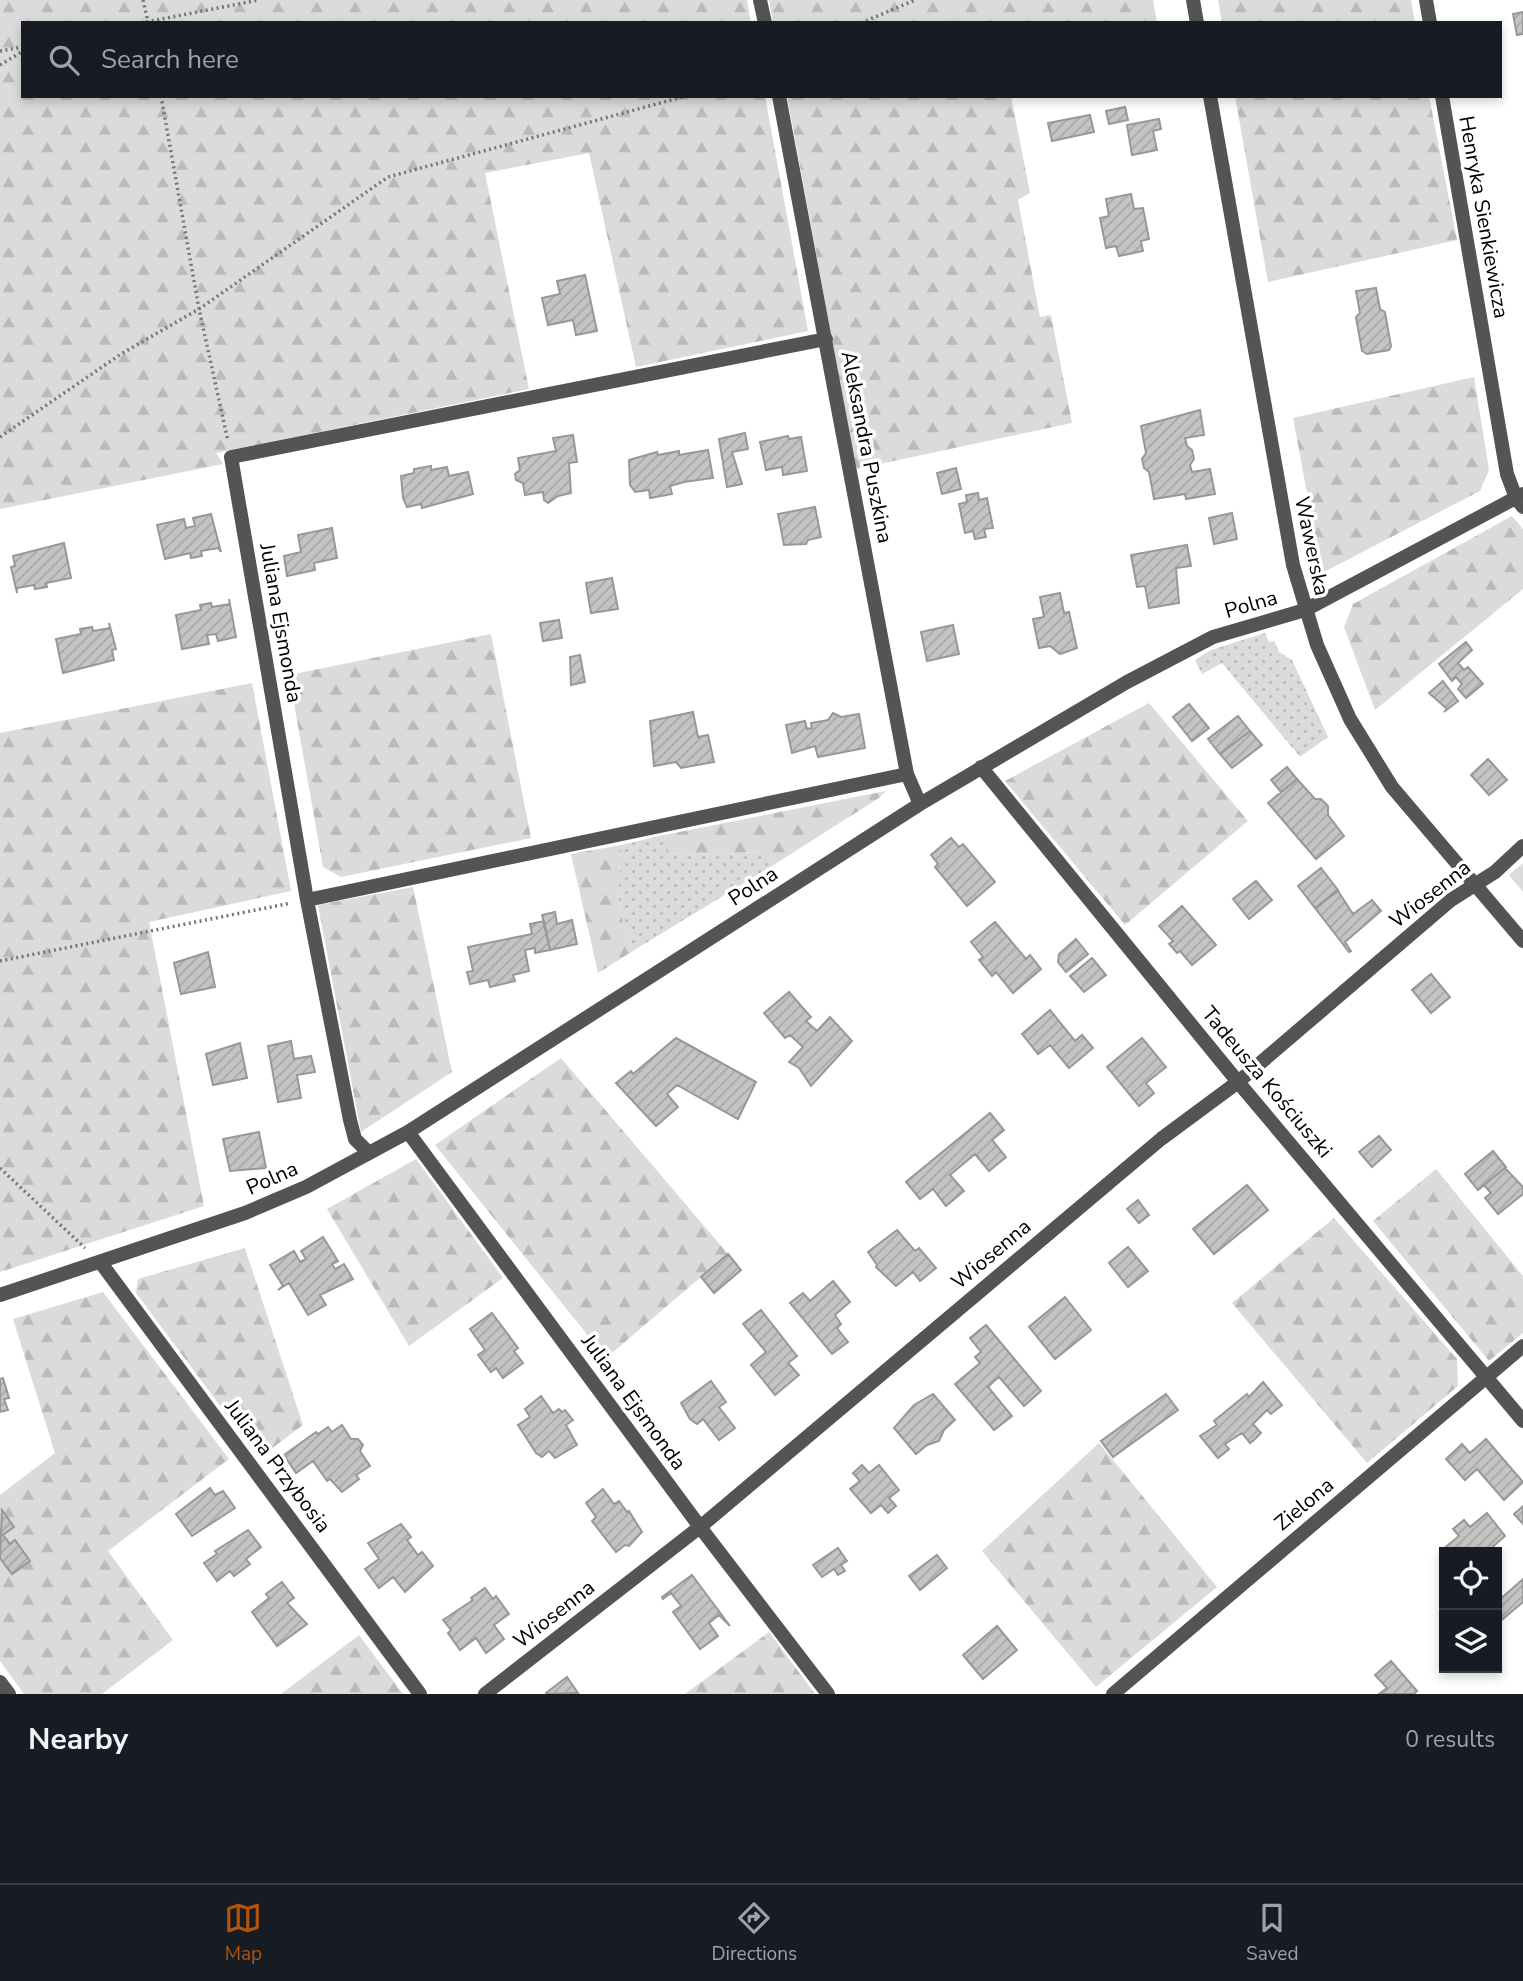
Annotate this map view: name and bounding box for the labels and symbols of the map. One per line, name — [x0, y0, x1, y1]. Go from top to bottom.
street label: Henryka Sienkiewicza — [1452, 114, 1516, 320]
street label: Aleksandra Puszkina — [835, 348, 899, 546]
street label: Wawerska — [1288, 494, 1336, 598]
street label: Juliana Ejsmonda — [253, 540, 309, 705]
street label: Polna — [1221, 583, 1281, 625]
street label: Wiosenna — [1384, 853, 1476, 935]
street label: Polna — [723, 860, 783, 912]
street label: Tadeusza Kościuszki — [1195, 1000, 1339, 1164]
street label: Polna — [242, 1154, 302, 1202]
street label: Wiosenna — [945, 1212, 1037, 1296]
street label: Juliana Ejsmonda — [575, 1328, 693, 1476]
street label: Juliana Przybosia — [218, 1393, 337, 1538]
street label: Zielona — [1268, 1471, 1340, 1537]
street label: Wiosenna — [508, 1573, 600, 1655]

